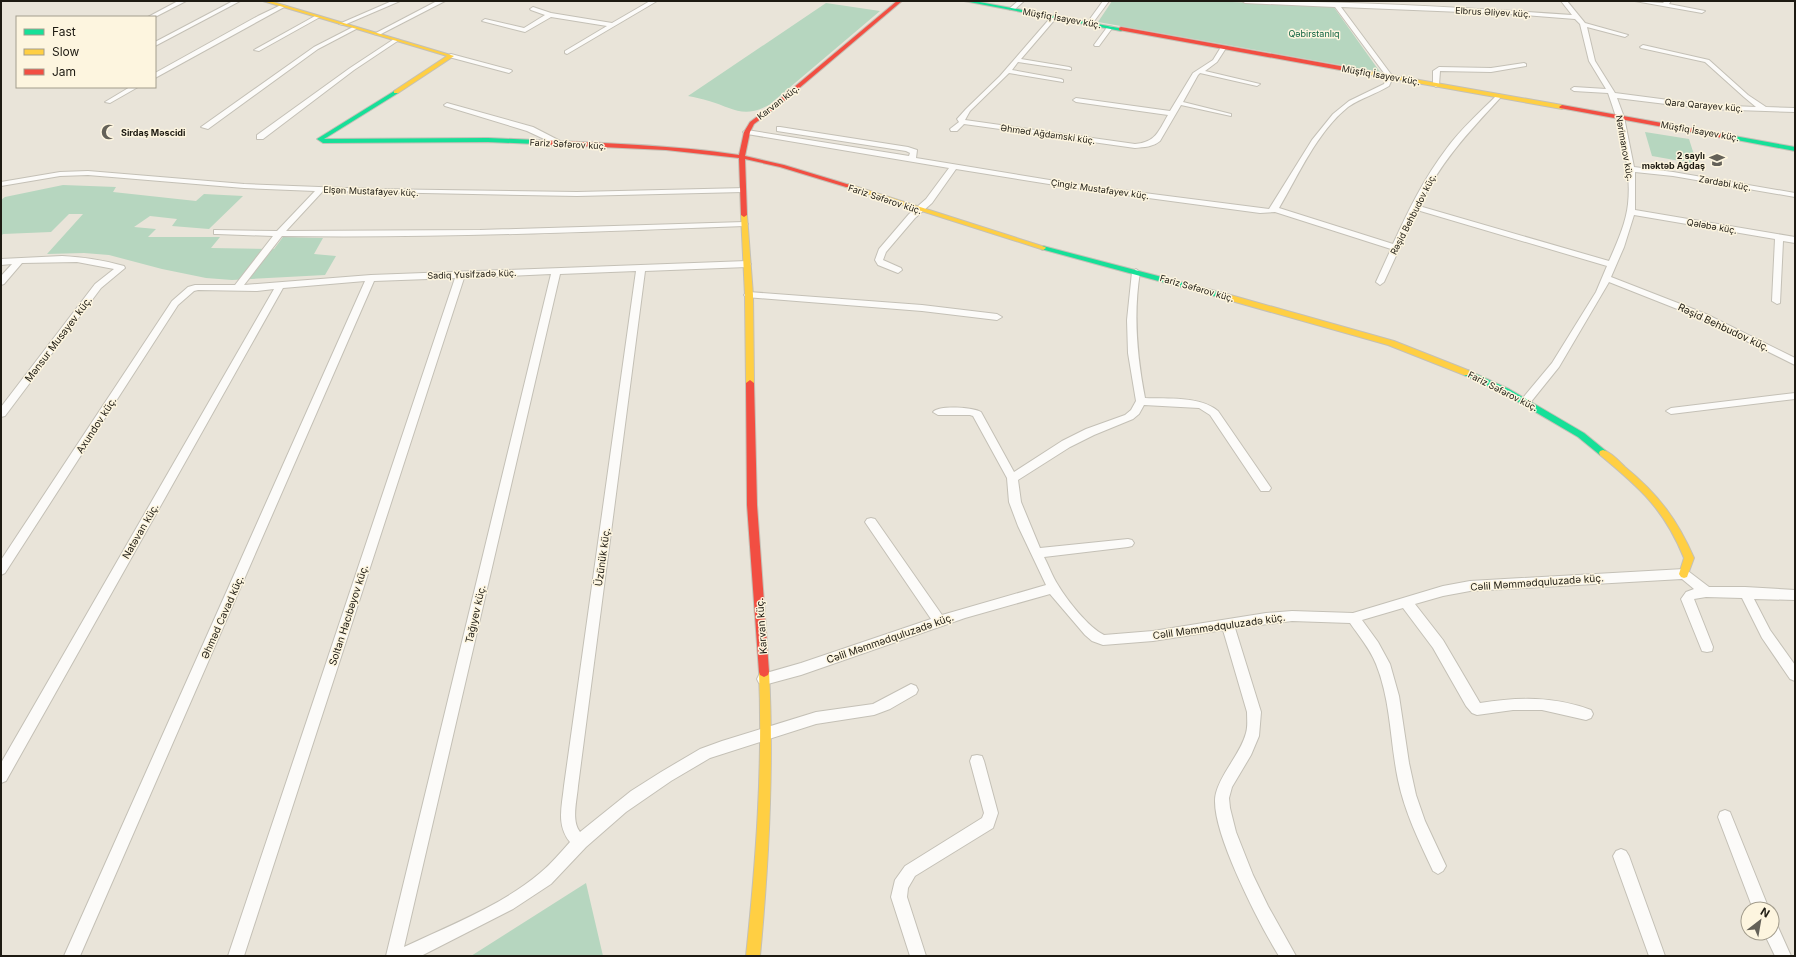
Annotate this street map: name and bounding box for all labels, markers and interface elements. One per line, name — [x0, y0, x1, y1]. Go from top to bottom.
street label: Elbrus Əliyev küç. — [1455, 5, 1531, 19]
street label: Müşfiq İsayev küç. — [1022, 6, 1102, 30]
legend — [16, 16, 156, 88]
text: Fast — [52, 24, 76, 39]
park label: Qəbirstanlıq — [1288, 28, 1340, 39]
text: Slow — [52, 44, 80, 59]
street label: Müşfiq İsayev küç. — [1341, 63, 1421, 87]
text: Jam — [52, 64, 76, 79]
street label: Karvan küç. — [755, 82, 801, 122]
street label: Qara Qarayev küç. — [1664, 96, 1744, 114]
street label: Nərimanov küç. — [1614, 114, 1636, 182]
street label: Müşfiq İsayev küç. — [1660, 119, 1740, 143]
street label: Əhməd Ağdamski küç. — [1000, 122, 1096, 146]
mosque icon: Sirdaş Məscidi — [100, 123, 118, 141]
place label: Sirdaş Məscidi — [121, 127, 185, 138]
street label: Fariz Səfərov küç. — [529, 136, 607, 152]
place label: 2 saylı məktəb Ağdaş — [1642, 150, 1705, 171]
school or university icon: 2 saylı məktəb Ağdaş — [1708, 151, 1726, 169]
street label: Rəşid Behbudov küç. — [1388, 172, 1438, 256]
street label: Zərdabi küç. — [1698, 173, 1752, 193]
street label: Çingiz Mustafayev küç. — [1050, 177, 1150, 201]
street label: Fariz Səfərov küç. — [847, 182, 923, 216]
street label: Elşən Mustafayev küç. — [323, 184, 419, 198]
street label: Qələbə küç. — [1686, 216, 1738, 236]
street label: Sadiq Yusifzadə küç. — [427, 267, 517, 281]
street label: Fariz Səfərov küç. — [1159, 272, 1235, 304]
street label: Mənsur Musayev küç. — [22, 294, 94, 384]
street label: Rəşid Behbudov küç. — [1676, 301, 1772, 353]
street label: Fariz Səfərov küç. — [1466, 369, 1540, 413]
street label: Axundov küç. — [73, 395, 119, 455]
street label: Natəvan küç. — [119, 501, 161, 561]
street label: Üzünük küç. — [592, 527, 612, 587]
street label: Soltan Hacıbəyov küç. — [326, 563, 370, 667]
street label: Cəlil Məmmədquluzadə küç. — [1470, 571, 1604, 593]
street label: Əhməd Cavad küç. — [198, 573, 246, 660]
street label: Tağıyev küç. — [462, 584, 488, 644]
street label: Karvan küç. — [753, 597, 769, 654]
street label: Cəlil Məmmədquluzadə küç. — [825, 611, 955, 665]
street label: Cəlil Məmmədquluzadə küç. — [1152, 611, 1286, 641]
north arrow — [1740, 901, 1780, 941]
text: N — [1758, 904, 1772, 921]

